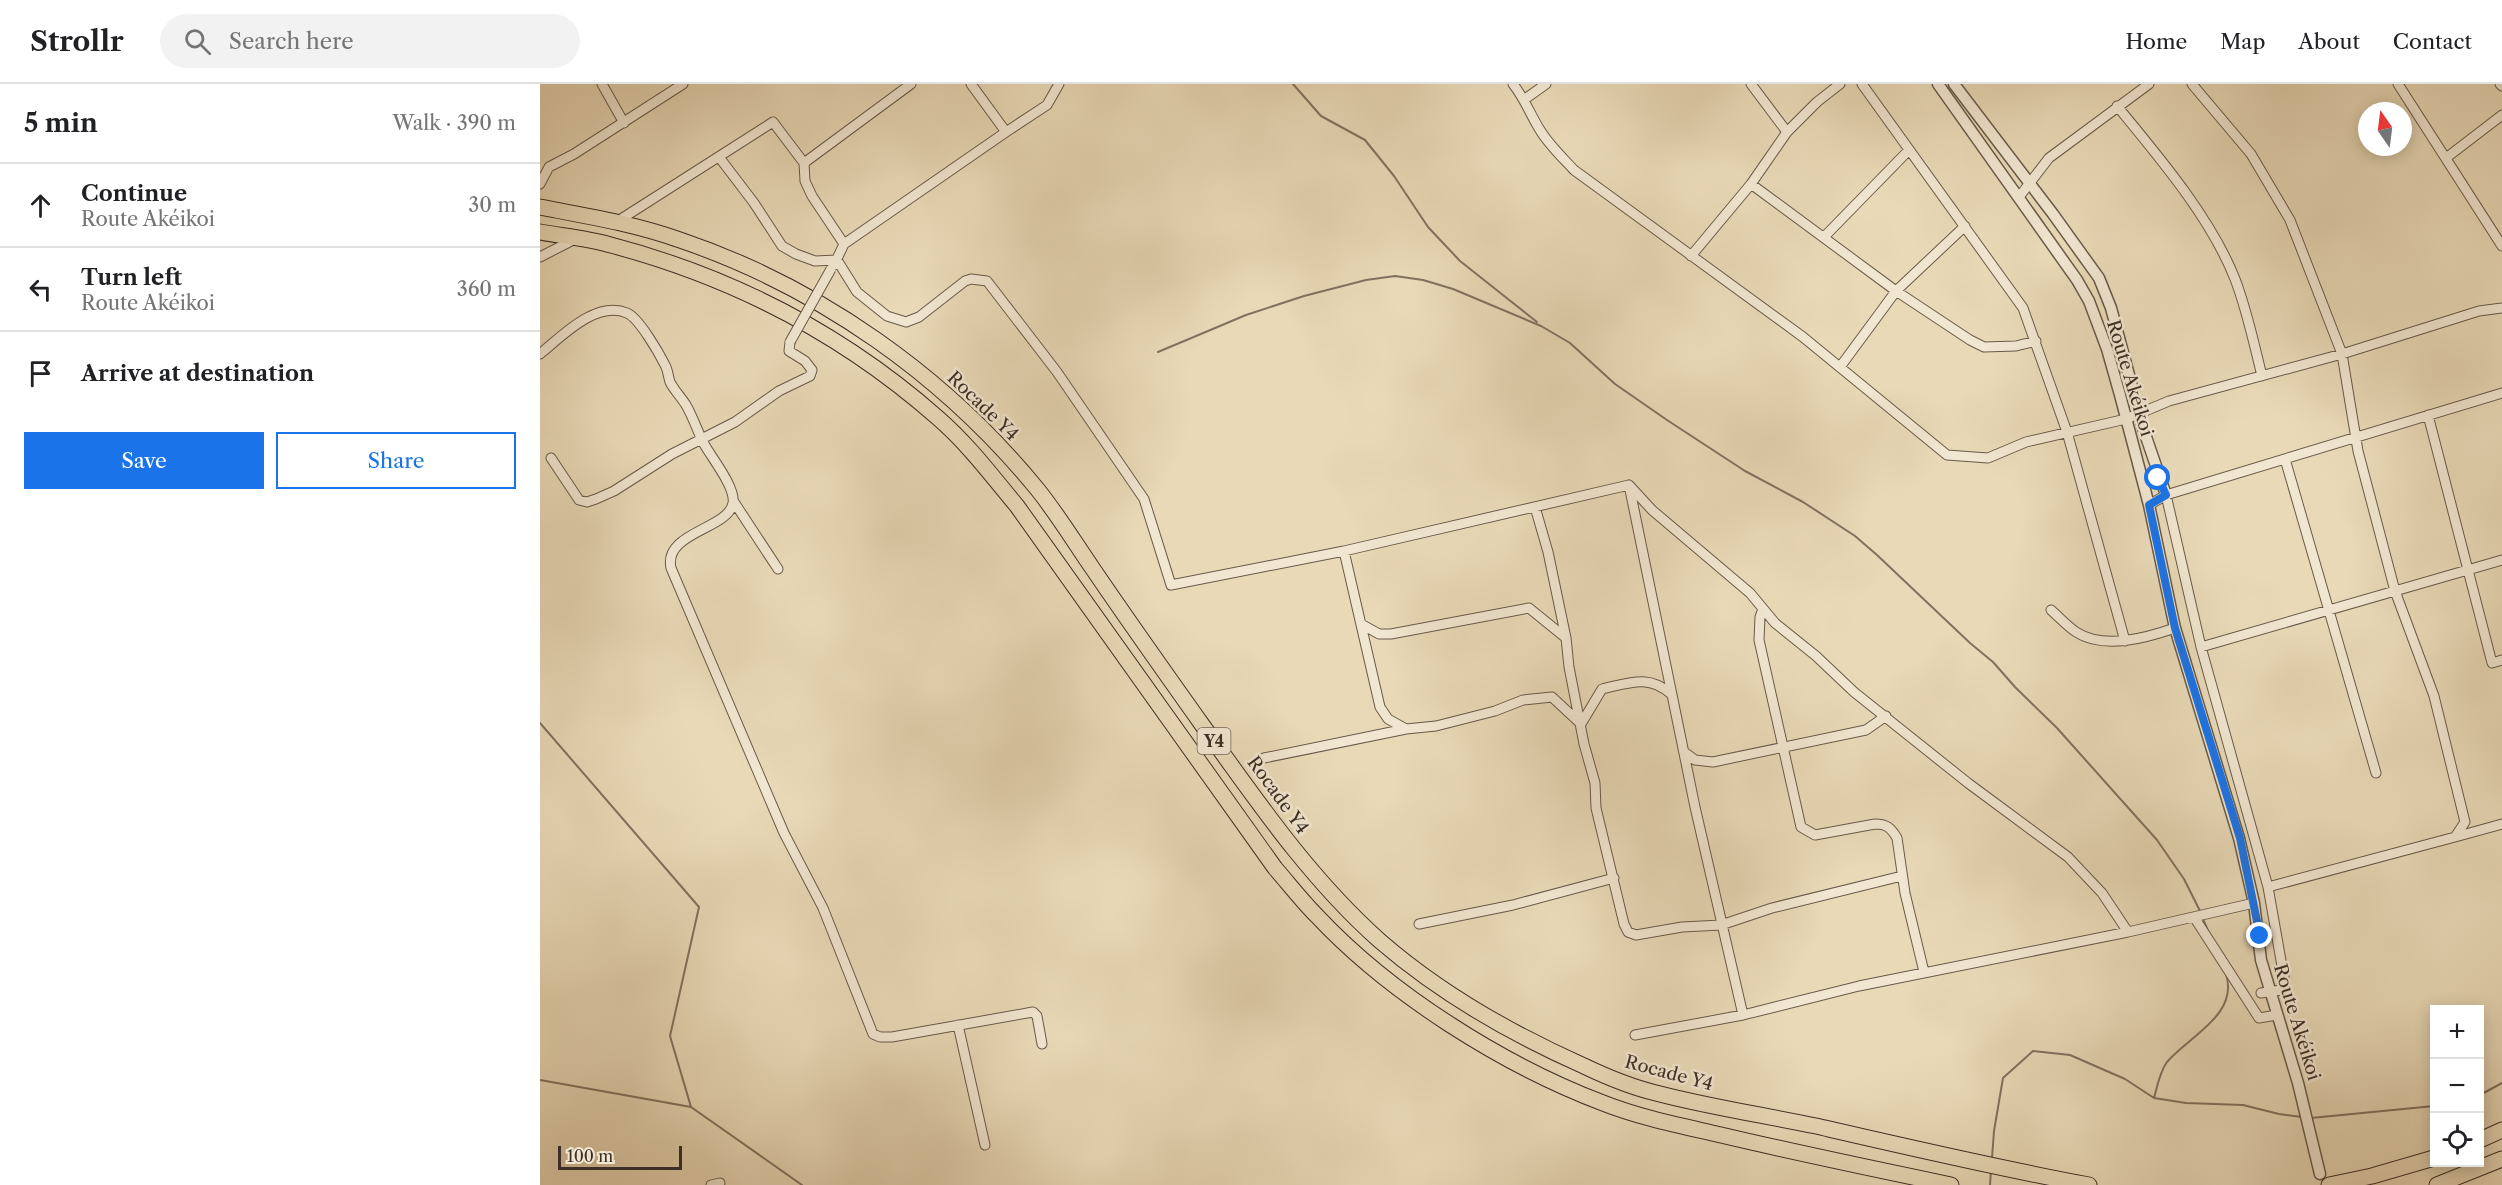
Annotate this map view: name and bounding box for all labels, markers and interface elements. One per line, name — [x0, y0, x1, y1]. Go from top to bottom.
search box — [160, 14, 580, 68]
text: Strollr — [30, 24, 124, 58]
icon: search — [181, 25, 214, 58]
text: Search here — [229, 28, 353, 55]
text: Home — [2126, 29, 2187, 54]
text: Map — [2220, 29, 2265, 54]
text: About — [2298, 29, 2360, 54]
text: Contact — [2393, 29, 2472, 54]
north arrow — [2358, 102, 2412, 156]
text: 5 min — [24, 107, 98, 139]
text: Walk · 390 m — [393, 111, 516, 135]
text: Continue — [81, 180, 187, 207]
icon: ahead — [24, 189, 57, 222]
text: 30 m — [468, 193, 516, 217]
text: Route Akéikoi — [81, 207, 215, 231]
text: Turn left — [81, 264, 182, 291]
icon: left — [24, 273, 57, 306]
text: 360 m — [457, 277, 516, 301]
text: Route Akéikoi — [81, 291, 215, 315]
street label: Route Akéikoi — [2102, 317, 2158, 439]
icon: arrive — [24, 357, 57, 390]
text: Arrive at destination — [81, 360, 314, 387]
street label: Rocade Y4 — [943, 367, 1023, 445]
button: Save — [24, 432, 264, 489]
button: Share — [276, 432, 516, 489]
route start — [2144, 464, 2170, 490]
road number: Y4 — [1198, 728, 1230, 754]
street label: Rocade Y4 — [1243, 752, 1313, 838]
route end — [2246, 922, 2272, 948]
street label: Route Akéikoi — [2269, 961, 2325, 1083]
map controls — [2430, 1005, 2484, 1167]
button: + — [2430, 1005, 2484, 1059]
street label: Rocade Y4 — [1623, 1051, 1715, 1095]
button: − — [2430, 1059, 2484, 1113]
button: locate — [2430, 1113, 2484, 1167]
scale bar — [558, 1143, 682, 1170]
text: 100 m — [567, 1146, 613, 1166]

